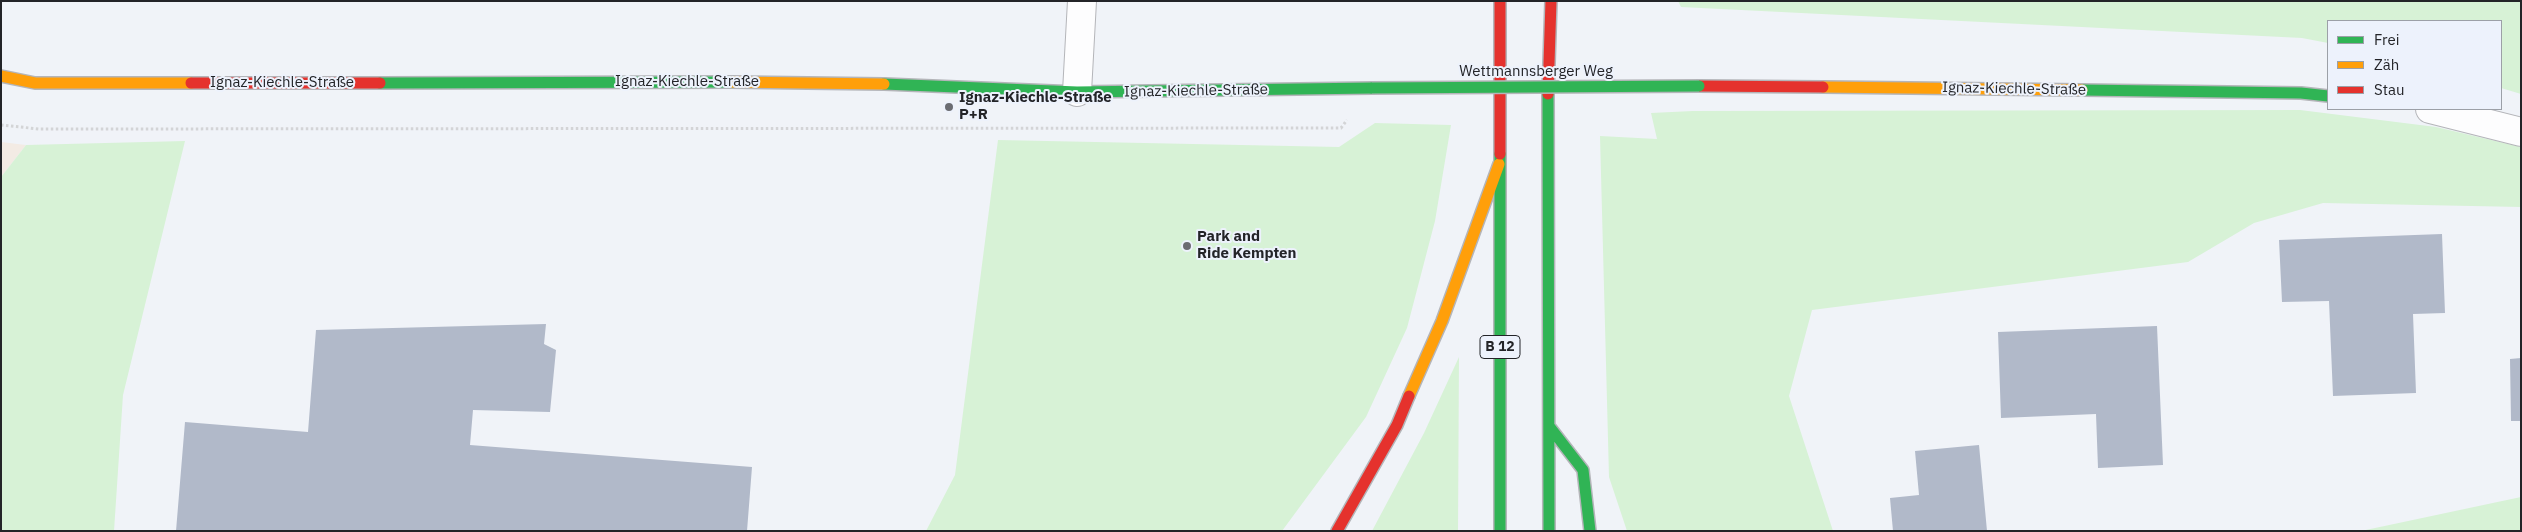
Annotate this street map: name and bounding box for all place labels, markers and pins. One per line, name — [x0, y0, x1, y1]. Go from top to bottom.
place label: Ignaz-Kiechle-Straße P+R — [959, 89, 1112, 124]
marker: Ignaz-Kiechle-Straße P+R — [943, 101, 955, 113]
place label: Park and Ride Kempten — [1197, 228, 1296, 263]
marker: Park and Ride Kempten — [1181, 240, 1193, 252]

